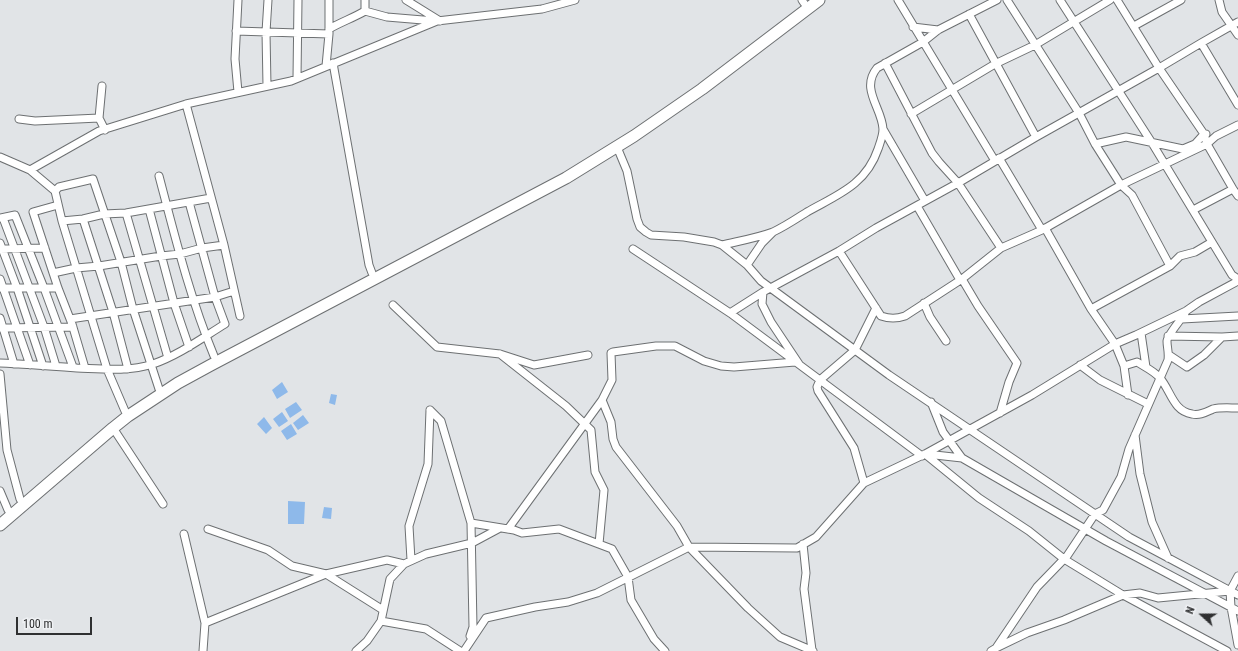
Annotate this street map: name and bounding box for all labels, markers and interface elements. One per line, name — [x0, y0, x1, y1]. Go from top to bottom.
north arrow — [1182, 595, 1222, 635]
text: N — [1183, 605, 1198, 616]
scale bar — [18, 609, 94, 635]
text: 100 m — [23, 617, 53, 631]

